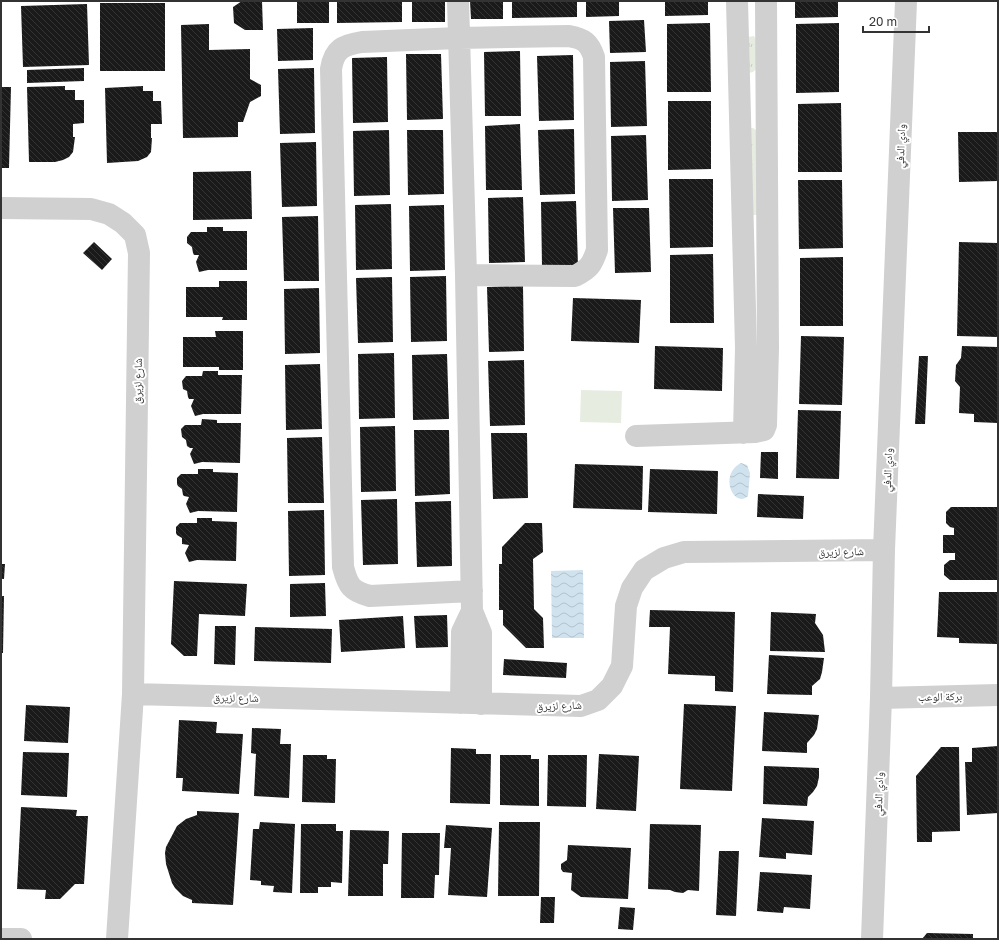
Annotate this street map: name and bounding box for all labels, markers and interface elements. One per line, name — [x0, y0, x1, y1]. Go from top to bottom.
scale bar — [863, 8, 929, 34]
text: 20 m — [869, 14, 897, 29]
street label: وادي الدفي — [893, 124, 910, 168]
street label: شارع لزيرق — [130, 358, 145, 404]
street label: وادي الدفي — [880, 448, 897, 492]
street label: شارع لزيرق — [818, 544, 864, 559]
street label: بركة الوعب — [918, 689, 962, 703]
street label: شارع لزيرق — [213, 690, 259, 705]
street label: شارع لزيرق — [536, 698, 582, 713]
street label: وادي الدفي — [871, 772, 888, 816]

